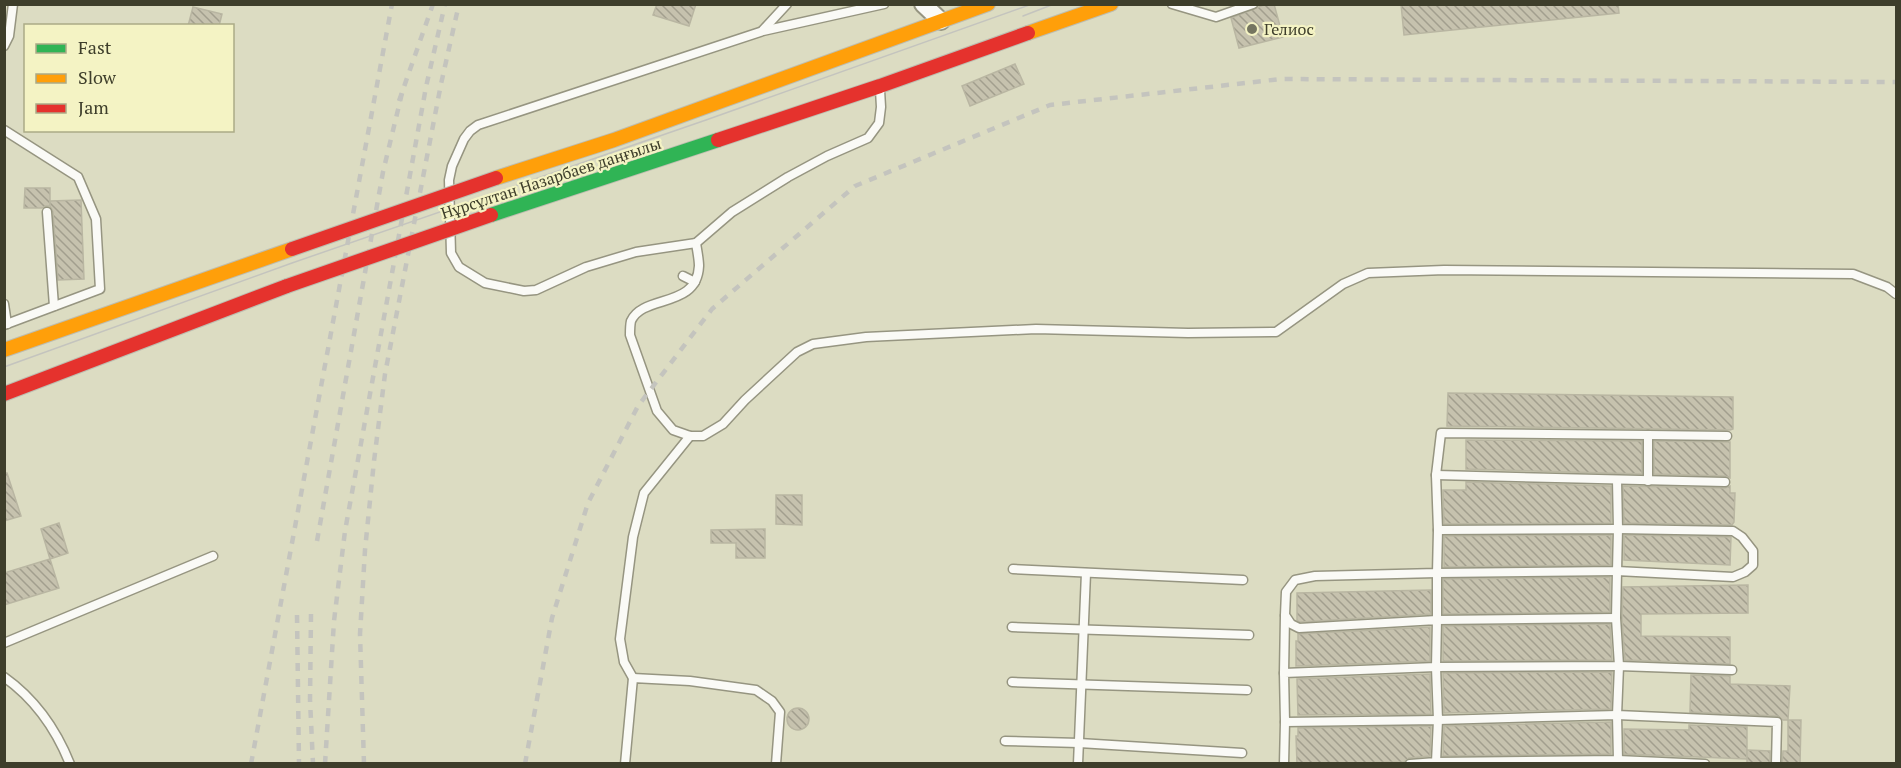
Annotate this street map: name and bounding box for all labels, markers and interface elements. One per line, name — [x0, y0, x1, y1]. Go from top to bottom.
place label: Гелиос — [1264, 18, 1314, 40]
marker: Гелиос — [1245, 22, 1259, 36]
legend — [24, 24, 234, 132]
text: Fast — [78, 35, 112, 59]
text: Slow — [78, 65, 117, 89]
text: Jam — [78, 95, 109, 119]
street label: Нұрсұлтан Назарбаев даңғылы — [438, 132, 664, 224]

